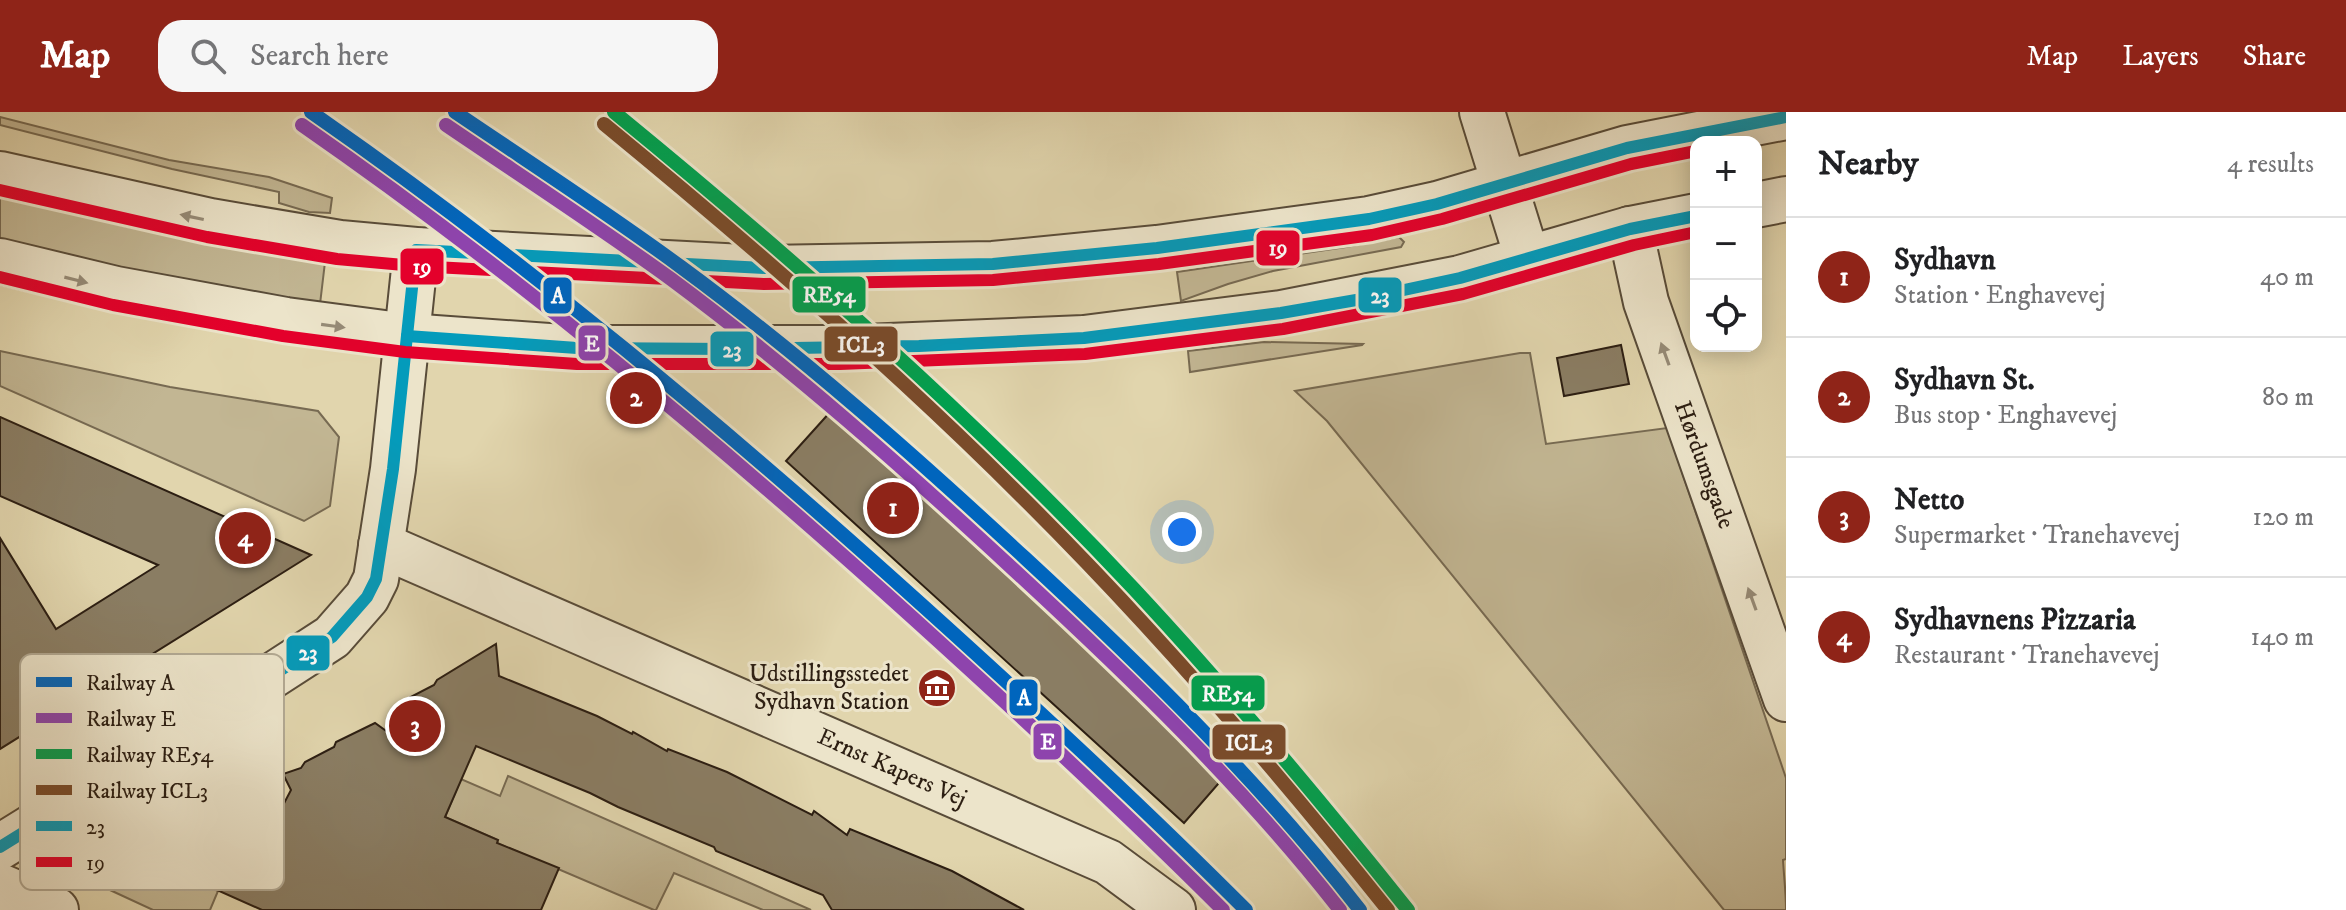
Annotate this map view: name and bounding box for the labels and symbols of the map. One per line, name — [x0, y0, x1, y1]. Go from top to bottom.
one-way arrow — [179, 210, 204, 223]
line badge: 19 — [1255, 229, 1301, 267]
text: 19 — [1269, 235, 1288, 262]
line badge: 19 — [399, 247, 445, 286]
text: 19 — [413, 254, 432, 281]
one-way arrow — [63, 274, 88, 286]
line badge: RE54 — [791, 275, 867, 314]
line badge: A — [542, 276, 573, 315]
line badge: 23 — [1357, 276, 1403, 314]
text: RE54 — [803, 282, 857, 309]
text: A — [550, 283, 566, 310]
text: 23 — [1370, 283, 1390, 310]
one-way arrow — [321, 320, 346, 333]
line badge: E — [577, 324, 607, 362]
line badge: ICL3 — [823, 325, 899, 363]
line badge: 23 — [709, 330, 755, 368]
text: E — [584, 331, 600, 358]
text: ICL3 — [837, 332, 885, 359]
text: 23 — [722, 337, 742, 364]
one-way arrow — [1658, 342, 1670, 366]
pin: 2 — [610, 368, 662, 428]
street label: Hørdumsgade — [1667, 397, 1741, 533]
pin: 1 — [867, 478, 919, 538]
pin: 4 — [219, 508, 271, 568]
your location — [1162, 512, 1202, 552]
one-way arrow — [1745, 587, 1758, 611]
line badge: 23 — [285, 634, 331, 672]
text: 23 — [298, 640, 318, 667]
legend — [20, 654, 284, 890]
place label: Udstillingsstedet Sydhavn Station — [749, 659, 909, 717]
museum icon: Udstillingsstedet Sydhavn Station — [916, 667, 958, 709]
text: Railway A — [86, 670, 176, 697]
line badge: RE54 — [1190, 674, 1266, 712]
line badge: A — [1008, 678, 1039, 717]
text: RE54 — [1202, 681, 1256, 708]
text: A — [1016, 685, 1032, 712]
pin: 3 — [389, 696, 441, 756]
text: Railway E — [86, 706, 176, 733]
street label: Ernst Kapers Vej — [813, 722, 971, 814]
line badge: E — [1032, 722, 1063, 761]
line badge: ICL3 — [1211, 723, 1287, 761]
text: E — [1040, 729, 1056, 756]
text: ICL3 — [1225, 730, 1273, 757]
text: Railway RE54 — [86, 742, 214, 769]
text: Railway ICL3 — [86, 778, 208, 805]
text: 23 — [86, 814, 105, 841]
text: 19 — [86, 850, 105, 877]

